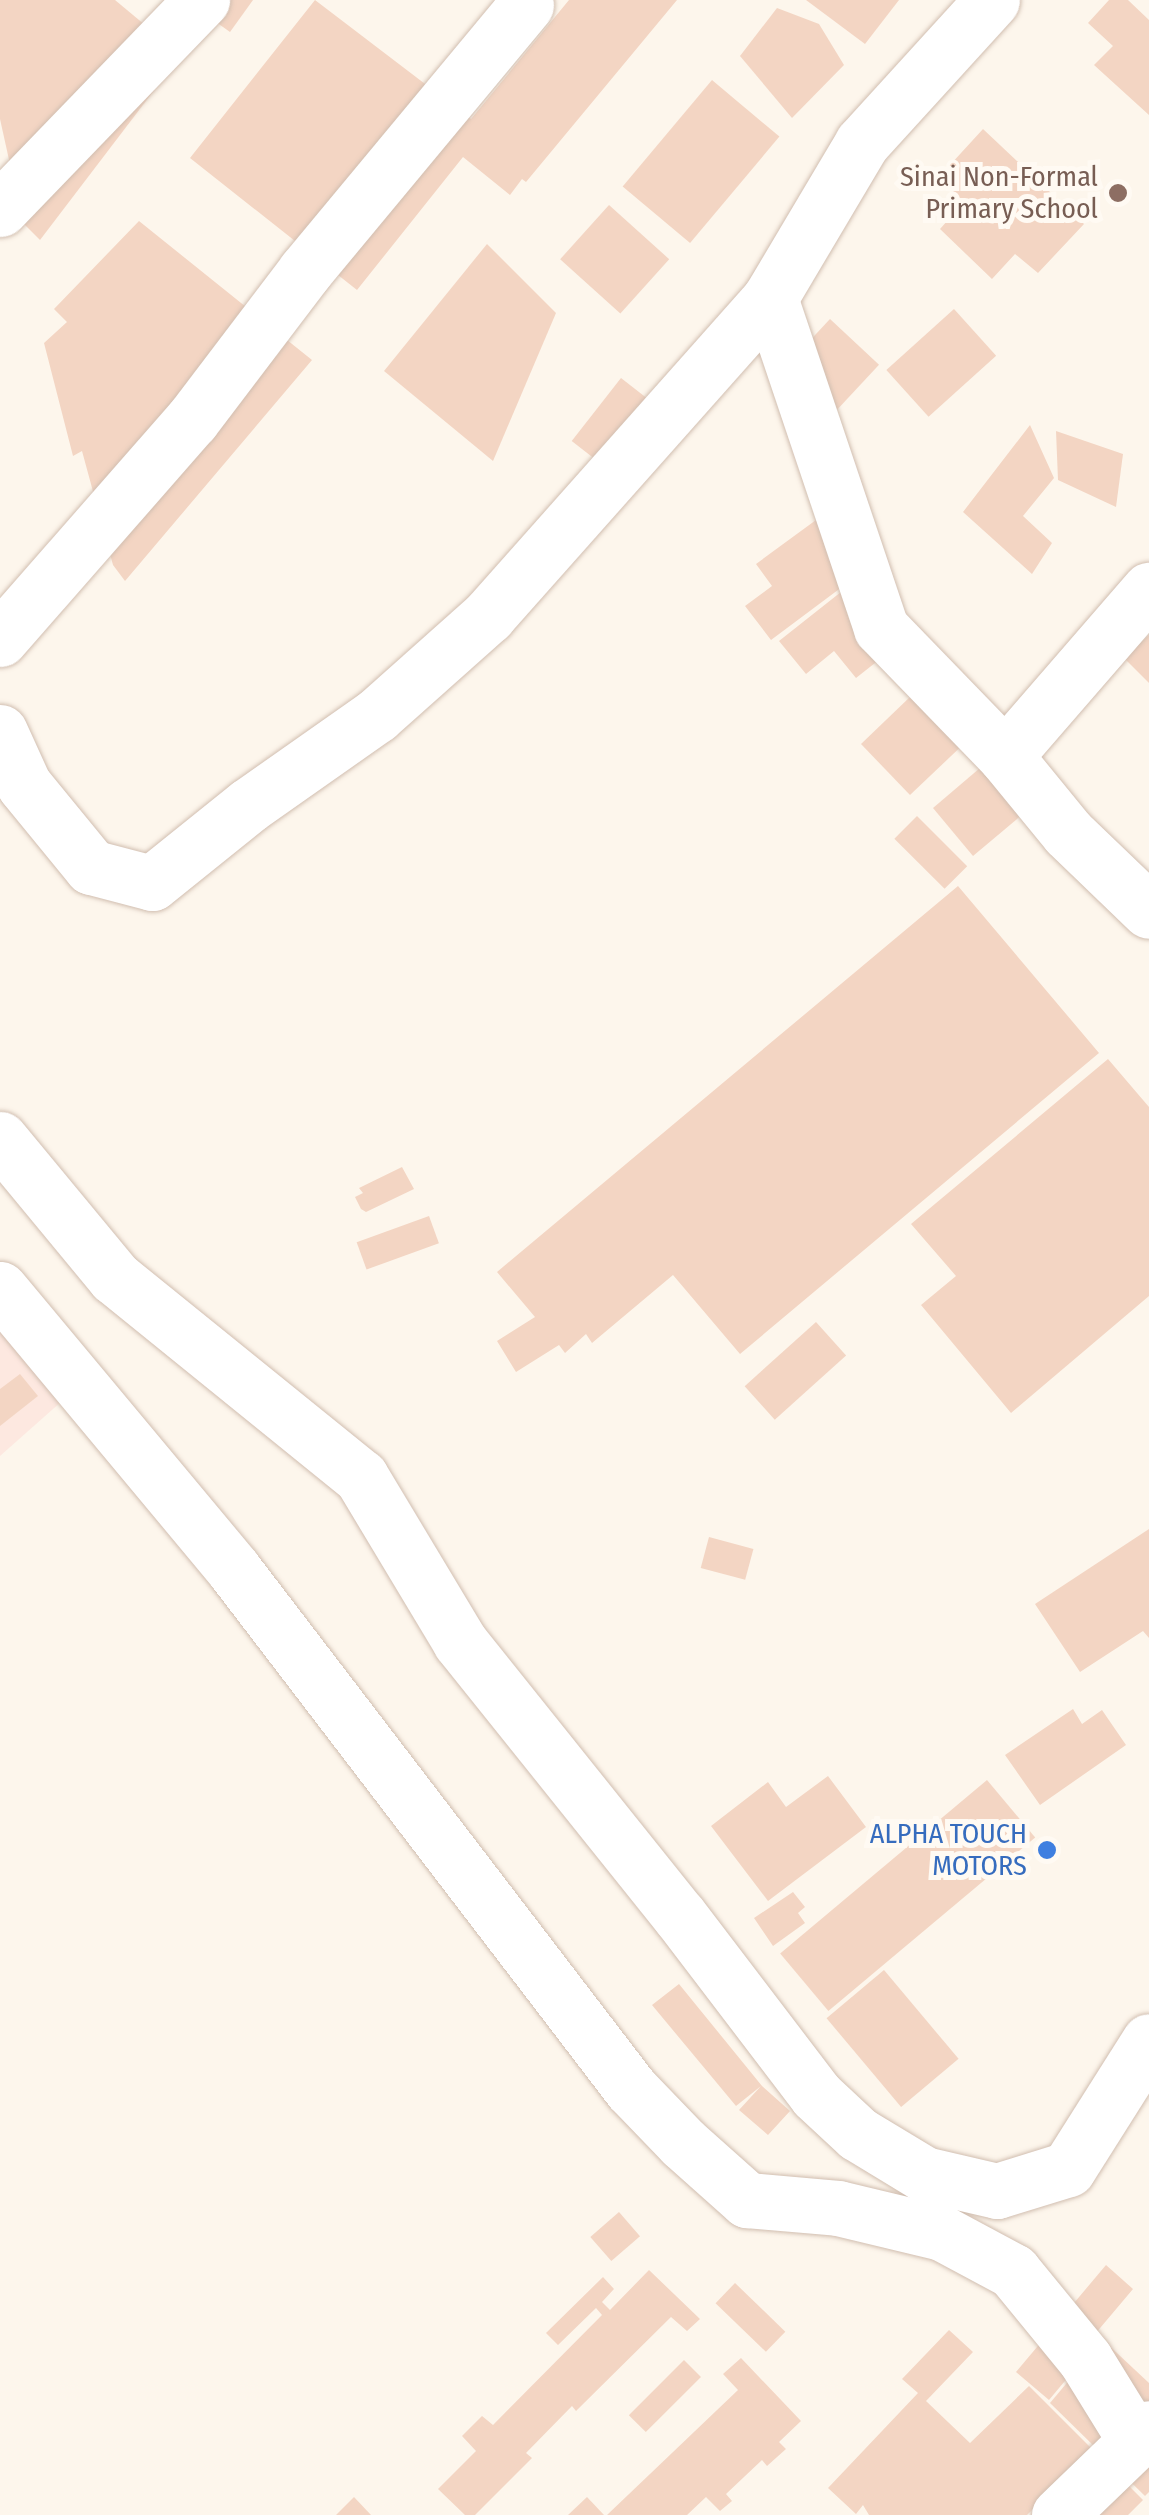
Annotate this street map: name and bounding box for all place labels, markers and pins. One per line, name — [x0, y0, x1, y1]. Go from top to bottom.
place label: Sinai Non-Formal Primary School — [900, 160, 1098, 226]
marker: Sinai Non-Formal Primary School — [1107, 182, 1129, 204]
place label: ALPHA TOUCH MOTORS — [870, 1817, 1027, 1883]
marker: ALPHA TOUCH MOTORS — [1036, 1839, 1058, 1861]

